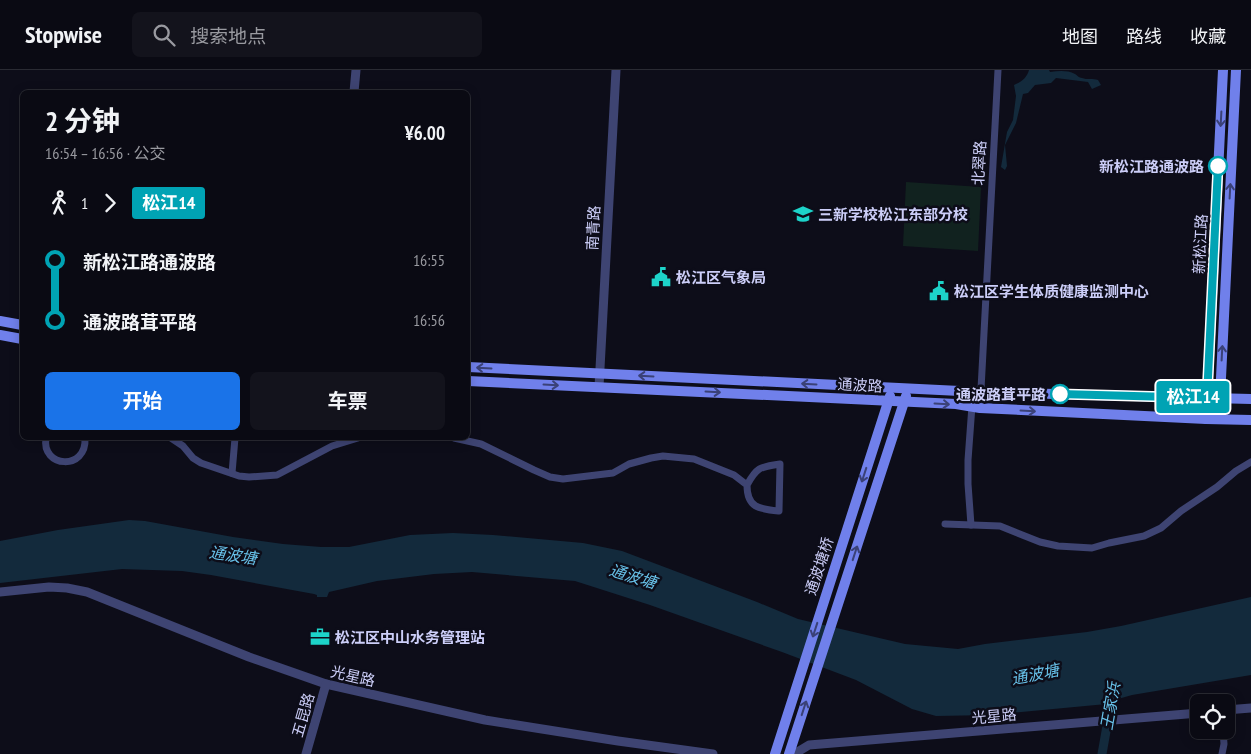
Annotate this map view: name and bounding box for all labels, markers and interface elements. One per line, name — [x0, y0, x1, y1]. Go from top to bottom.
search box — [132, 12, 482, 57]
text: Stopwise — [25, 19, 102, 50]
icon: search — [150, 21, 178, 49]
text: 搜索地点 — [190, 24, 266, 48]
text: 地图 — [1062, 25, 1098, 48]
text: 路线 — [1126, 25, 1162, 48]
text: 收藏 — [1190, 25, 1226, 48]
text: 2 分钟 — [45, 102, 120, 139]
one-way arrow — [1216, 110, 1225, 126]
text: ¥6.00 — [405, 121, 445, 145]
street label: 北翠路 — [968, 140, 990, 186]
text: 16:54 – 16:56 · 公交 — [45, 143, 165, 163]
marker: 新松江路通波路 — [1208, 156, 1228, 176]
place label: 新松江路通波路 — [1099, 157, 1204, 176]
one-way arrow — [1225, 183, 1234, 199]
icon: walk — [45, 189, 73, 217]
icon: forward — [96, 189, 124, 217]
text: 松江14 — [142, 191, 195, 214]
text: 1 — [81, 193, 88, 213]
school or university icon: 三新学校松江东部分校 — [792, 203, 814, 225]
street label: 南青路 — [582, 205, 604, 251]
place label: 三新学校松江东部分校 — [818, 205, 968, 224]
street label: 新松江路 — [1189, 214, 1211, 274]
text: 新松江路通波路 — [83, 250, 216, 274]
text: 16:55 — [413, 250, 445, 270]
public building icon: 松江区气象局 — [650, 266, 672, 288]
place label: 松江区气象局 — [676, 268, 766, 287]
public building icon: 松江区学生体质健康监测中心 — [928, 280, 950, 302]
place label: 松江区学生体质健康监测中心 — [954, 282, 1149, 301]
text: 通波路茸平路 — [83, 310, 197, 334]
text: 16:56 — [413, 310, 445, 330]
one-way arrow — [1218, 345, 1227, 361]
one-way arrow — [476, 363, 492, 373]
one-way arrow — [638, 371, 654, 380]
button: 开始 — [45, 372, 240, 430]
button: 车票 — [250, 372, 445, 430]
street label: 通波路 — [837, 374, 883, 396]
one-way arrow — [801, 379, 817, 388]
one-way arrow — [543, 380, 559, 389]
line badge: 松江14 — [1158, 381, 1228, 413]
marker: 通波路茸平路 — [1050, 384, 1070, 404]
place label: 通波路茸平路 — [956, 385, 1046, 404]
text: 松江14 — [1166, 385, 1220, 408]
one-way arrow — [705, 388, 721, 397]
one-way arrow — [934, 399, 950, 408]
one-way arrow — [1020, 406, 1036, 415]
one-way arrow — [859, 467, 869, 483]
street label: 通波塘桥 — [801, 535, 837, 597]
water label: 通波塘 — [208, 542, 261, 569]
one-way arrow — [850, 545, 860, 561]
water label: 通波塘 — [607, 559, 662, 593]
one-way arrow — [809, 621, 819, 637]
office icon: 松江区中山水务管理站 — [309, 626, 331, 648]
place label: 松江区中山水务管理站 — [335, 628, 485, 647]
water label: 通波塘 — [1010, 659, 1063, 688]
street label: 光星路 — [329, 662, 377, 690]
water label: 王家浜 — [1096, 679, 1124, 731]
street label: 五昆路 — [288, 691, 318, 739]
map controls — [1190, 694, 1235, 739]
button: locate — [1190, 694, 1235, 739]
one-way arrow — [800, 700, 809, 716]
street label: 光星路 — [971, 705, 1017, 727]

